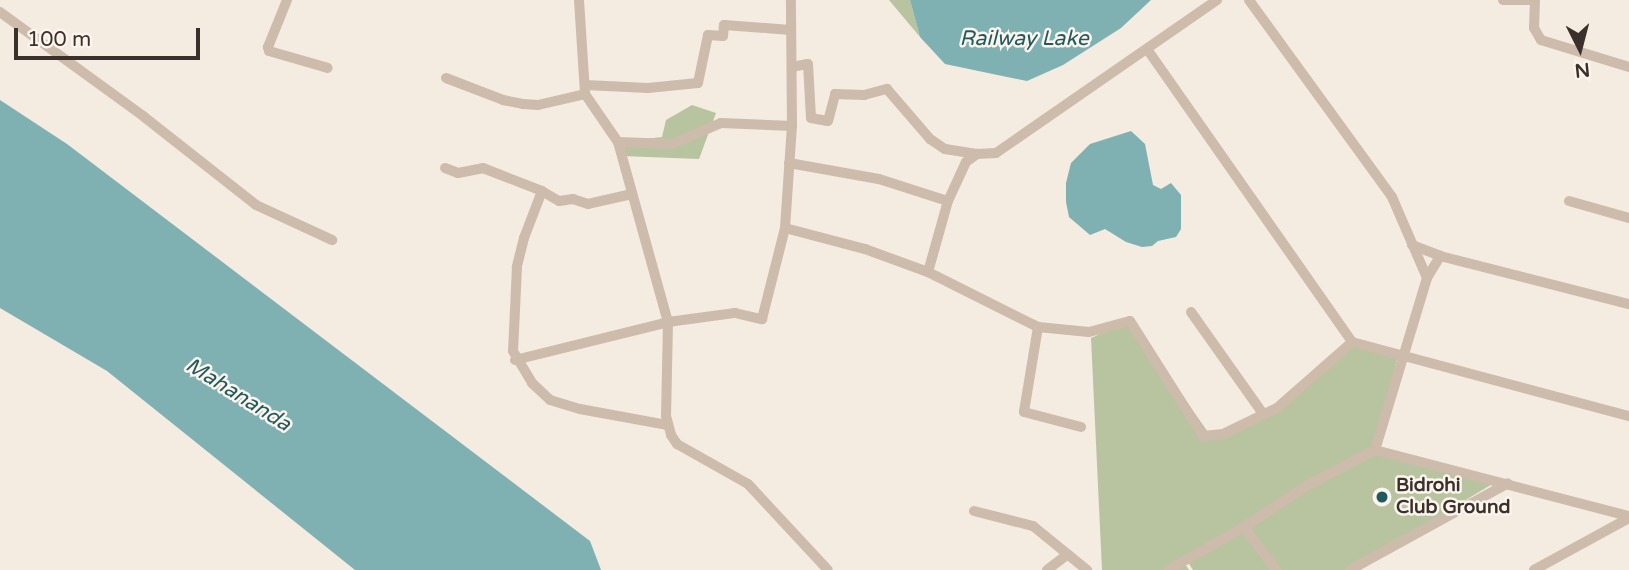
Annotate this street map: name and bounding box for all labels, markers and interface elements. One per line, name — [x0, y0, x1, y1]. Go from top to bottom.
scale bar — [18, 14, 203, 58]
north arrow — [1545, 14, 1615, 84]
water label: Railway Lake — [959, 26, 1089, 52]
text: 100 m — [27, 27, 91, 52]
text: N — [1573, 58, 1591, 82]
water label: Mahananda — [181, 353, 295, 437]
place label: Bidrohi Club Ground — [1396, 475, 1510, 519]
marker: Bidrohi Club Ground — [1374, 489, 1390, 505]

